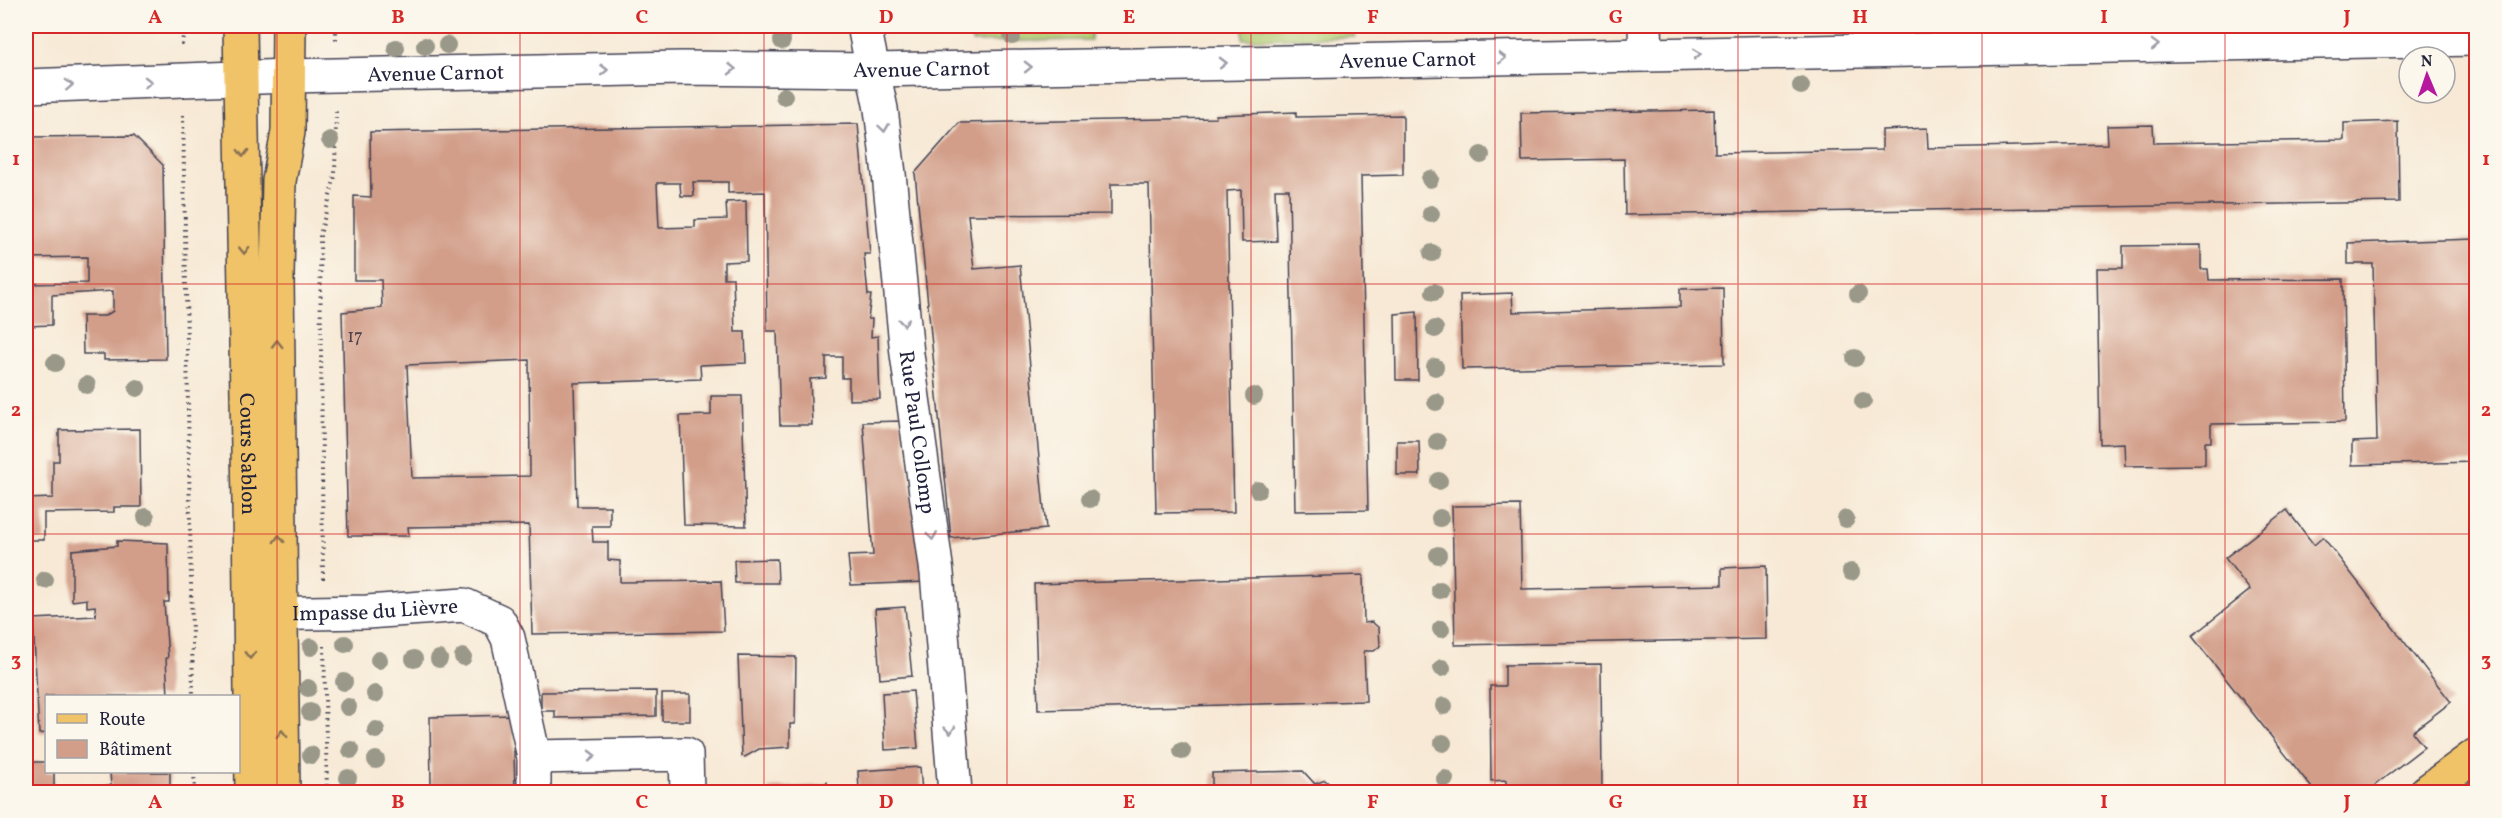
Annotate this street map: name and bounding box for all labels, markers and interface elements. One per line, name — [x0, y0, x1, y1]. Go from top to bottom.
text: A — [148, 4, 162, 32]
text: B — [391, 4, 405, 32]
text: C — [636, 4, 649, 32]
text: D — [879, 4, 893, 32]
text: E — [1123, 4, 1135, 32]
text: F — [1367, 4, 1379, 32]
text: G — [1609, 4, 1623, 32]
text: H — [1852, 4, 1868, 32]
text: I — [2100, 4, 2108, 32]
text: J — [2342, 4, 2351, 32]
one-way arrow — [2150, 38, 2159, 51]
street label: Avenue Carnot — [1339, 45, 1476, 77]
north arrow — [2397, 45, 2457, 105]
one-way arrow — [1693, 48, 1702, 60]
text: N — [2420, 51, 2433, 73]
one-way arrow — [1498, 52, 1507, 64]
street label: Avenue Carnot — [853, 55, 991, 86]
one-way arrow — [1219, 57, 1228, 69]
street label: Avenue Carnot — [367, 59, 505, 90]
one-way arrow — [1024, 61, 1033, 73]
one-way arrow — [600, 63, 609, 76]
one-way arrow — [727, 63, 736, 75]
one-way arrow — [143, 76, 152, 88]
one-way arrow — [65, 78, 74, 91]
one-way arrow — [877, 123, 889, 132]
text: 1 — [12, 146, 20, 174]
text: 1 — [2482, 146, 2490, 174]
one-way arrow — [237, 149, 249, 158]
one-way arrow — [238, 245, 250, 254]
one-way arrow — [897, 317, 909, 326]
house number: 17 — [347, 325, 363, 350]
one-way arrow — [271, 340, 283, 349]
street label: Rue Paul Collomp — [891, 349, 942, 516]
street label: Cours Sablon — [231, 393, 262, 515]
text: 2 — [11, 397, 21, 425]
text: 2 — [2481, 397, 2491, 425]
one-way arrow — [925, 531, 937, 540]
one-way arrow — [273, 535, 285, 544]
street label: Impasse du Lièvre — [292, 592, 459, 629]
text: 3 — [11, 647, 21, 675]
text: 3 — [2481, 647, 2491, 675]
one-way arrow — [243, 650, 256, 659]
legend — [45, 695, 240, 773]
text: Route — [99, 708, 145, 733]
one-way arrow — [943, 725, 956, 734]
one-way arrow — [276, 730, 289, 739]
text: Bâtiment — [99, 738, 172, 763]
one-way arrow — [588, 750, 597, 762]
text: A — [148, 789, 162, 817]
text: B — [391, 789, 405, 817]
text: C — [636, 789, 649, 817]
text: D — [879, 789, 893, 817]
text: E — [1123, 789, 1135, 817]
text: F — [1367, 789, 1379, 817]
text: G — [1609, 789, 1623, 817]
text: H — [1852, 789, 1868, 817]
text: I — [2100, 789, 2108, 817]
text: J — [2342, 789, 2351, 817]

